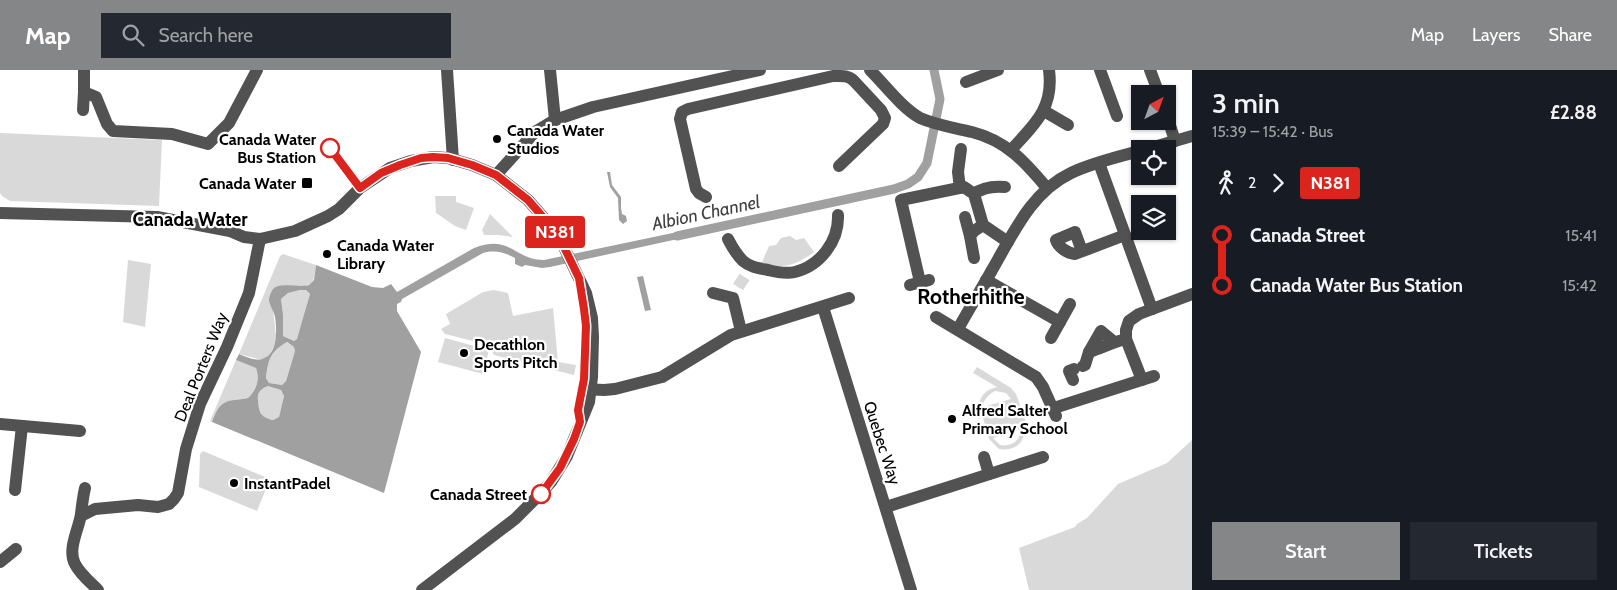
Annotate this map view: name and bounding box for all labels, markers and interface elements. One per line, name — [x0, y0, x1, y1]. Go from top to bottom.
search box — [101, 13, 451, 58]
text: Map — [25, 21, 71, 50]
icon: search — [119, 21, 147, 49]
text: Search here — [159, 24, 253, 47]
text: Map — [1411, 24, 1444, 46]
text: Layers — [1472, 24, 1521, 46]
text: Share — [1549, 24, 1592, 46]
north arrow — [1131, 85, 1176, 130]
map controls — [1131, 85, 1176, 240]
text: 3 min — [1212, 86, 1280, 120]
text: £2.88 — [1550, 101, 1597, 124]
place label: Canada Water Studios — [507, 121, 605, 158]
text: 15:39 – 15:42 · Bus — [1212, 122, 1333, 141]
place label: Canada Water Bus Station — [219, 130, 317, 167]
marker: Canada Water Studios — [491, 133, 503, 145]
marker: Canada Water Bus Station — [320, 138, 340, 158]
button: locate — [1131, 140, 1176, 185]
icon: walk — [1212, 169, 1240, 197]
icon: forward — [1264, 169, 1292, 197]
text: N381 — [1310, 172, 1350, 194]
text: 2 — [1248, 173, 1256, 192]
place label: Canada Water — [199, 174, 297, 193]
marker: Canada Water — [300, 176, 314, 190]
water label: Albion Channel — [649, 191, 763, 235]
button: layers — [1131, 195, 1176, 240]
district label: Canada Water — [132, 208, 248, 231]
line badge: N381 — [520, 216, 590, 248]
text: N381 — [535, 221, 575, 243]
text: Canada Street — [1250, 224, 1365, 247]
text: 15:41 — [1565, 226, 1597, 245]
place label: Canada Water Library — [337, 236, 435, 273]
marker: Canada Water Library — [321, 248, 333, 260]
text: Canada Water Bus Station — [1250, 274, 1463, 297]
text: 15:42 — [1562, 276, 1597, 295]
district label: Rotherhithe — [917, 284, 1025, 309]
street label: Deal Porters Way — [170, 310, 232, 424]
place label: Decathlon Sports Pitch — [474, 335, 558, 372]
marker: Decathlon Sports Pitch — [458, 347, 470, 359]
street label: Quebec Way — [860, 399, 904, 487]
place label: Alfred Salter Primary School — [962, 401, 1068, 438]
marker: Alfred Salter Primary School — [946, 413, 958, 425]
place label: InstantPadel — [244, 474, 330, 493]
marker: InstantPadel — [228, 477, 240, 489]
marker: Canada Street — [531, 484, 551, 504]
place label: Canada Street — [430, 485, 527, 504]
button: Start — [1212, 522, 1400, 580]
button: Tickets — [1410, 522, 1597, 580]

